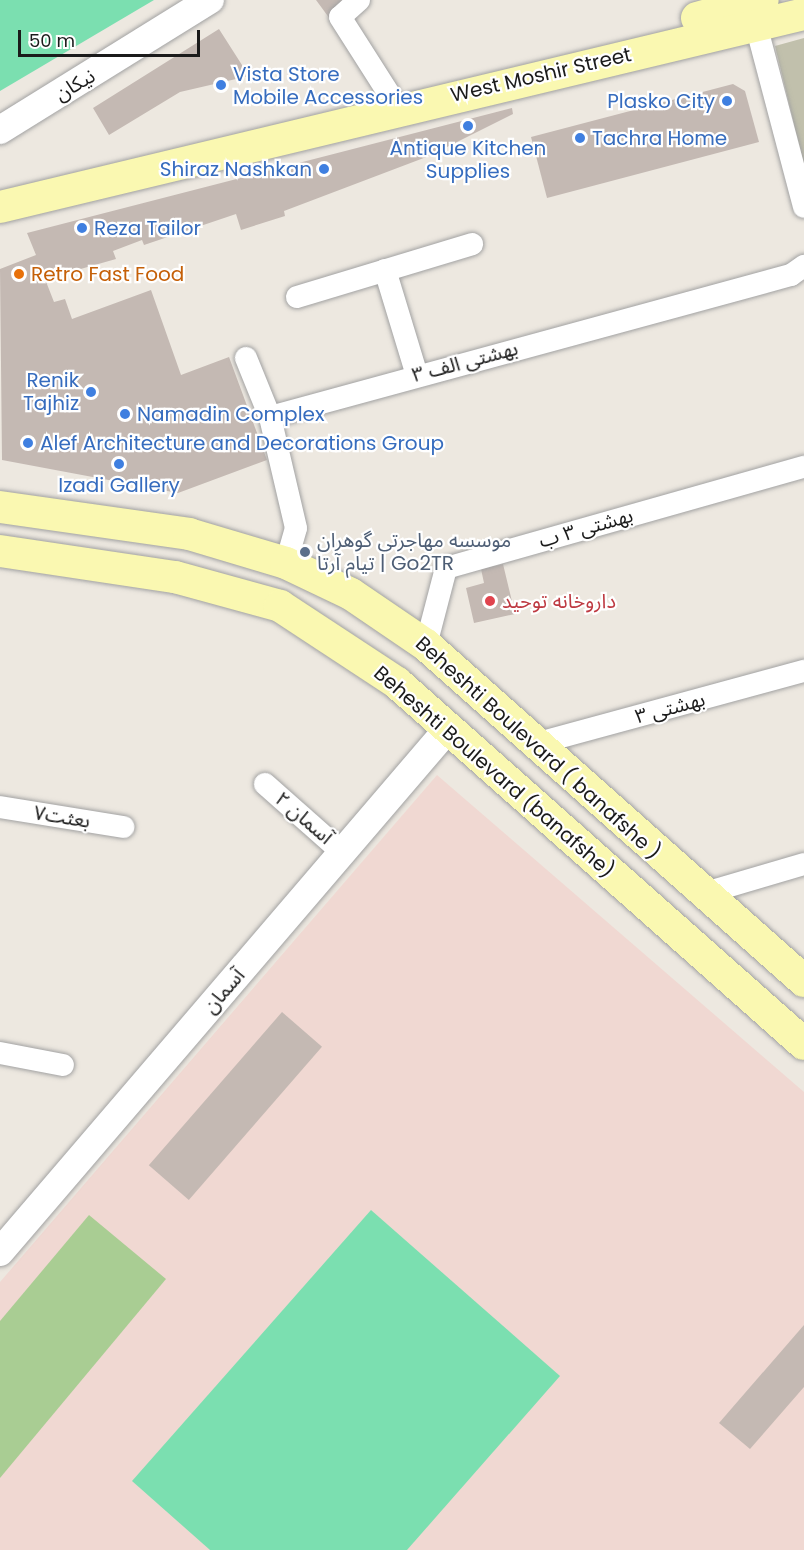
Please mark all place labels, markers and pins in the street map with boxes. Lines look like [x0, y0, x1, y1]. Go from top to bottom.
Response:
place label: Vista Store Mobile Accessories [233, 62, 423, 109]
marker: Vista Store Mobile Accessories [214, 78, 228, 92]
place label: Plasko City [607, 89, 715, 113]
marker: Plasko City [720, 94, 734, 108]
marker: Antique Kitchen Supplies [461, 119, 475, 133]
place label: Tachra Home [592, 126, 727, 150]
marker: Tachra Home [573, 131, 587, 145]
place label: Antique Kitchen Supplies [390, 136, 546, 183]
place label: Shiraz Nashkan [160, 157, 312, 181]
marker: Shiraz Nashkan [317, 162, 331, 176]
place label: Reza Tailor [94, 216, 201, 240]
marker: Reza Tailor [75, 221, 89, 235]
place label: Retro Fast Food [31, 262, 184, 286]
marker: Retro Fast Food [12, 267, 26, 281]
place label: Renik Tajhiz [23, 368, 79, 415]
marker: Renik Tajhiz [84, 385, 98, 399]
place label: Namadin Complex [137, 402, 325, 426]
marker: Namadin Complex [118, 407, 132, 421]
place label: Alef Architecture and Decorations Group [40, 431, 444, 455]
marker: Alef Architecture and Decorations Group [21, 436, 35, 450]
marker: Izadi Gallery [112, 457, 126, 471]
place label: Izadi Gallery [58, 473, 180, 497]
place label: موسسه مهاجرتی گوهران تیام آرتا | Go2TR [317, 528, 511, 575]
marker: موسسه مهاجرتی گوهران تیام آرتا | Go2TR [298, 545, 312, 559]
place label: داروخانه توحید [502, 589, 616, 613]
marker: داروخانه توحید [483, 594, 497, 608]

